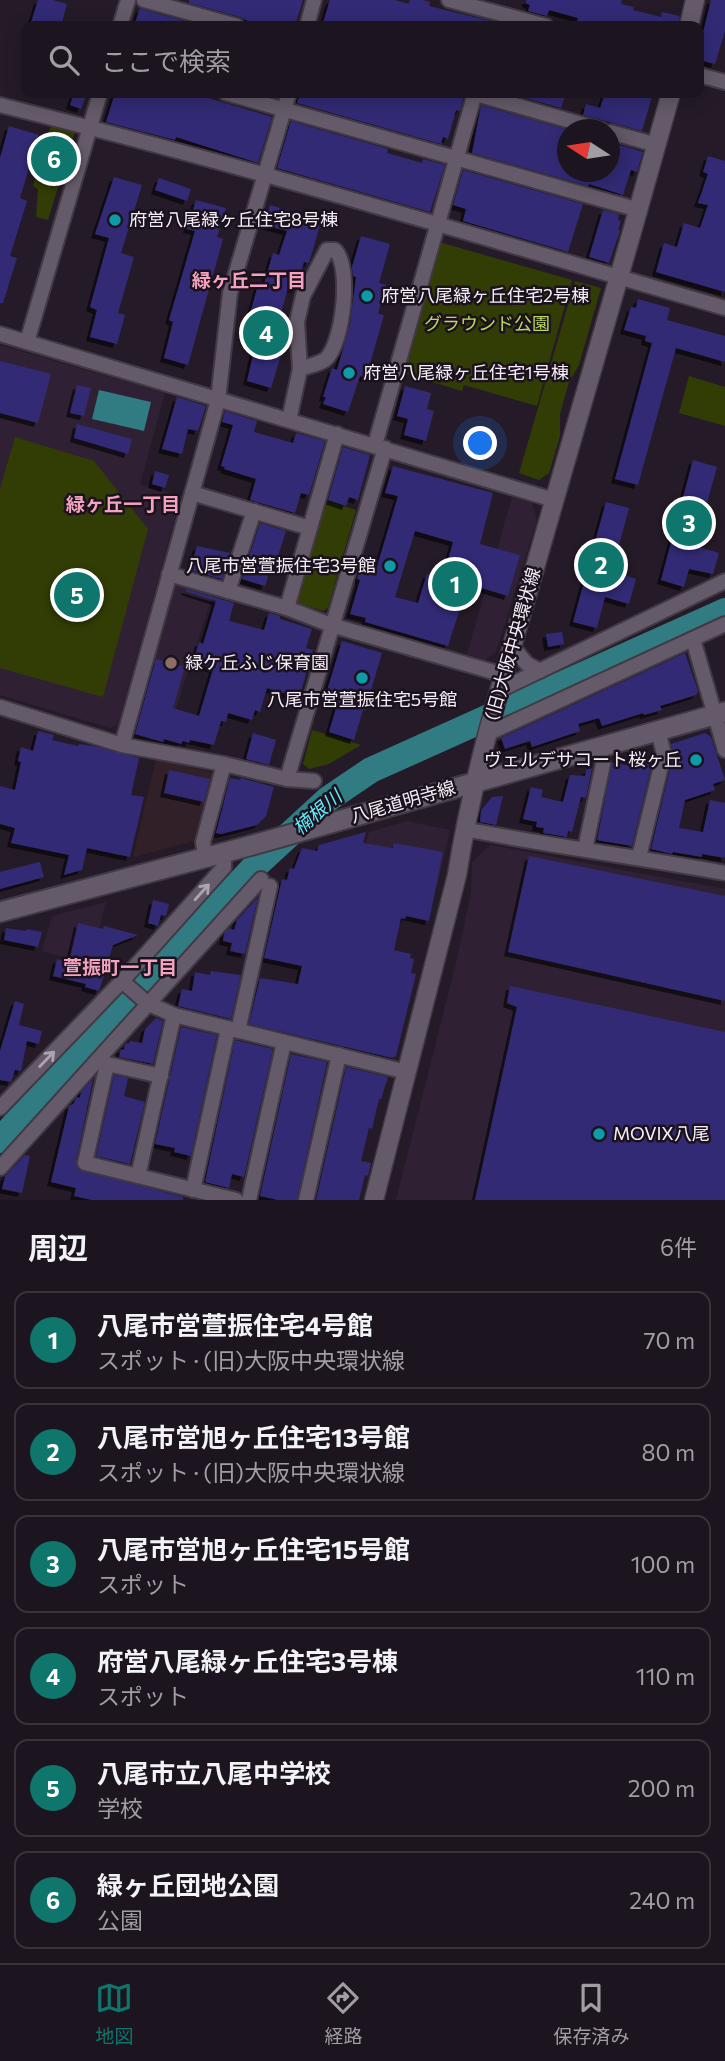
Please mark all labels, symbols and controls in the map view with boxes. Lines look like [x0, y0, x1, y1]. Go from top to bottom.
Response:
search box [21, 21, 704, 98]
icon: search [45, 41, 83, 79]
text: ここで検索 [101, 45, 231, 76]
north arrow [557, 119, 620, 182]
pin: 6 [31, 133, 77, 185]
place label: 府営八尾緑ヶ丘住宅8号棟 [129, 208, 338, 230]
marker: 府営八尾緑ヶ丘住宅8号棟 [107, 212, 123, 228]
district label: 緑ヶ丘二丁目 [192, 268, 306, 291]
place label: 府営八尾緑ヶ丘住宅2号棟 [381, 284, 589, 306]
marker: 府営八尾緑ヶ丘住宅2号棟 [359, 288, 375, 304]
pin: 4 [243, 307, 289, 359]
park label: グラウンド公園 [424, 312, 550, 334]
place label: 府営八尾緑ヶ丘住宅1号棟 [363, 361, 569, 383]
marker: 府営八尾緑ヶ丘住宅1号棟 [341, 365, 357, 381]
your location [463, 426, 497, 460]
district label: 緑ヶ丘一丁目 [66, 492, 180, 515]
pin: 3 [666, 497, 712, 549]
pin: 2 [578, 539, 624, 591]
place label: 八尾市営萱振住宅3号館 [186, 554, 376, 576]
marker: 八尾市営萱振住宅3号館 [382, 558, 398, 574]
pin: 1 [432, 558, 478, 610]
street label: (旧)大阪中央環状線 [480, 565, 544, 723]
pin: 5 [54, 569, 100, 621]
place label: 緑ケ丘ふじ保育園 [185, 651, 329, 673]
marker: 緑ケ丘ふじ保育園 [163, 655, 179, 671]
marker: 八尾市営萱振住宅5号館 [354, 670, 370, 686]
place label: 八尾市営萱振住宅5号館 [267, 688, 457, 710]
place label: ヴェルデサコート桜ヶ丘 [484, 748, 682, 770]
marker: ヴェルデサコート桜ヶ丘 [688, 752, 704, 768]
street label: 八尾道明寺線 [348, 776, 458, 826]
water label: 楠根川 [287, 783, 347, 839]
one-way arrow [193, 883, 209, 901]
district label: 萱振町一丁目 [63, 955, 177, 978]
one-way arrow [39, 1051, 56, 1068]
place label: MOVIX八尾 [613, 1122, 710, 1144]
marker: MOVIX八尾 [591, 1126, 607, 1142]
text: 周辺 [28, 1228, 88, 1265]
text: 6件 [660, 1233, 697, 1261]
text: 八尾市営萱振住宅4号館 [97, 1309, 373, 1340]
text: 1 [48, 1326, 58, 1354]
text: 70 m [643, 1326, 695, 1354]
text: スポット · (旧)大阪中央環状線 [97, 1346, 405, 1374]
text: 八尾市営旭ヶ丘住宅13号館 [97, 1421, 410, 1452]
text: 2 [46, 1438, 60, 1466]
text: 80 m [642, 1438, 695, 1466]
text: スポット · (旧)大阪中央環状線 [97, 1458, 405, 1486]
text: 八尾市営旭ヶ丘住宅15号館 [97, 1533, 410, 1564]
text: 3 [46, 1550, 60, 1578]
text: 100 m [631, 1550, 695, 1578]
text: スポット [97, 1570, 189, 1598]
text: 府営八尾緑ヶ丘住宅3号棟 [97, 1645, 398, 1676]
text: 4 [46, 1662, 60, 1690]
text: 110 m [636, 1662, 695, 1690]
text: スポット [97, 1682, 189, 1710]
text: 八尾市立八尾中学校 [97, 1757, 331, 1788]
text: 5 [46, 1774, 60, 1802]
text: 200 m [628, 1774, 695, 1802]
text: 学校 [97, 1794, 143, 1822]
text: 緑ヶ丘団地公園 [97, 1869, 279, 1900]
text: 6 [46, 1886, 60, 1914]
text: 240 m [629, 1886, 695, 1914]
text: 公園 [97, 1906, 143, 1934]
tab: 地図 [95, 1979, 134, 2048]
tab: 経路 [324, 1979, 363, 2048]
tab: 保存済み [553, 1979, 630, 2048]

